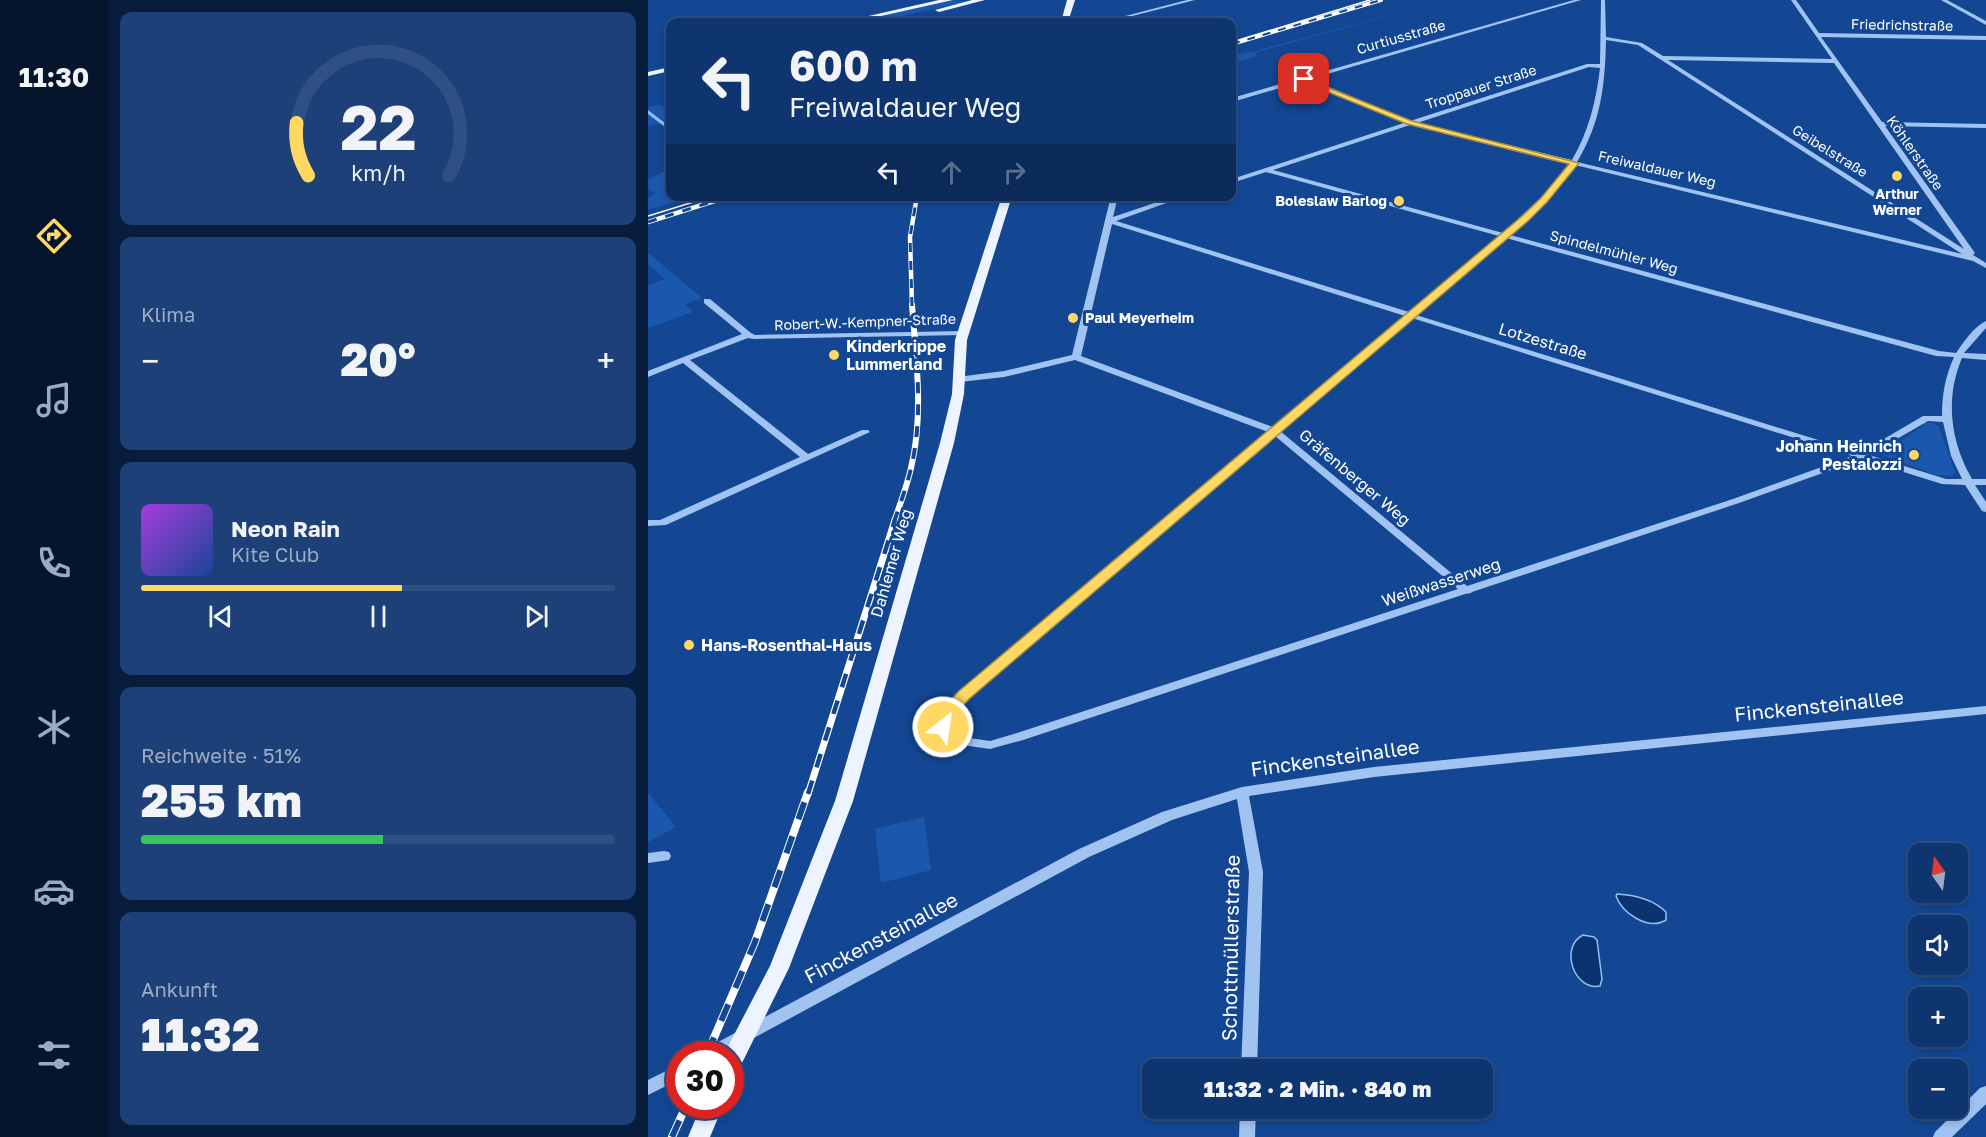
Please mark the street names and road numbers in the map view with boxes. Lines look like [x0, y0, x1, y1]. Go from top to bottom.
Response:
street label: Friedrichstraße [1851, 15, 1953, 34]
street label: Curtiusstraße [1355, 16, 1447, 57]
street label: Troppauer Straße [1423, 61, 1538, 112]
street label: Köhlerstraße [1884, 112, 1947, 193]
street label: Geibelstraße [1790, 121, 1871, 180]
street label: Freiwaldauer Weg [1596, 147, 1718, 190]
street label: Spindelmühler Weg [1548, 226, 1680, 277]
street label: Robert-W.-Kempner-Straße [774, 310, 956, 333]
street label: Lotzestraße [1496, 318, 1590, 364]
street label: Gräfenberger Weg [1295, 424, 1415, 530]
street label: Dahlemer Weg [866, 506, 916, 620]
street label: Weißwasserweg [1379, 553, 1503, 611]
street label: Finckensteinallee [1733, 684, 1905, 726]
street label: Finckensteinallee [1249, 733, 1421, 781]
street label: Schottmüllerstraße [1216, 855, 1244, 1041]
street label: Finckensteinallee [800, 887, 961, 988]

